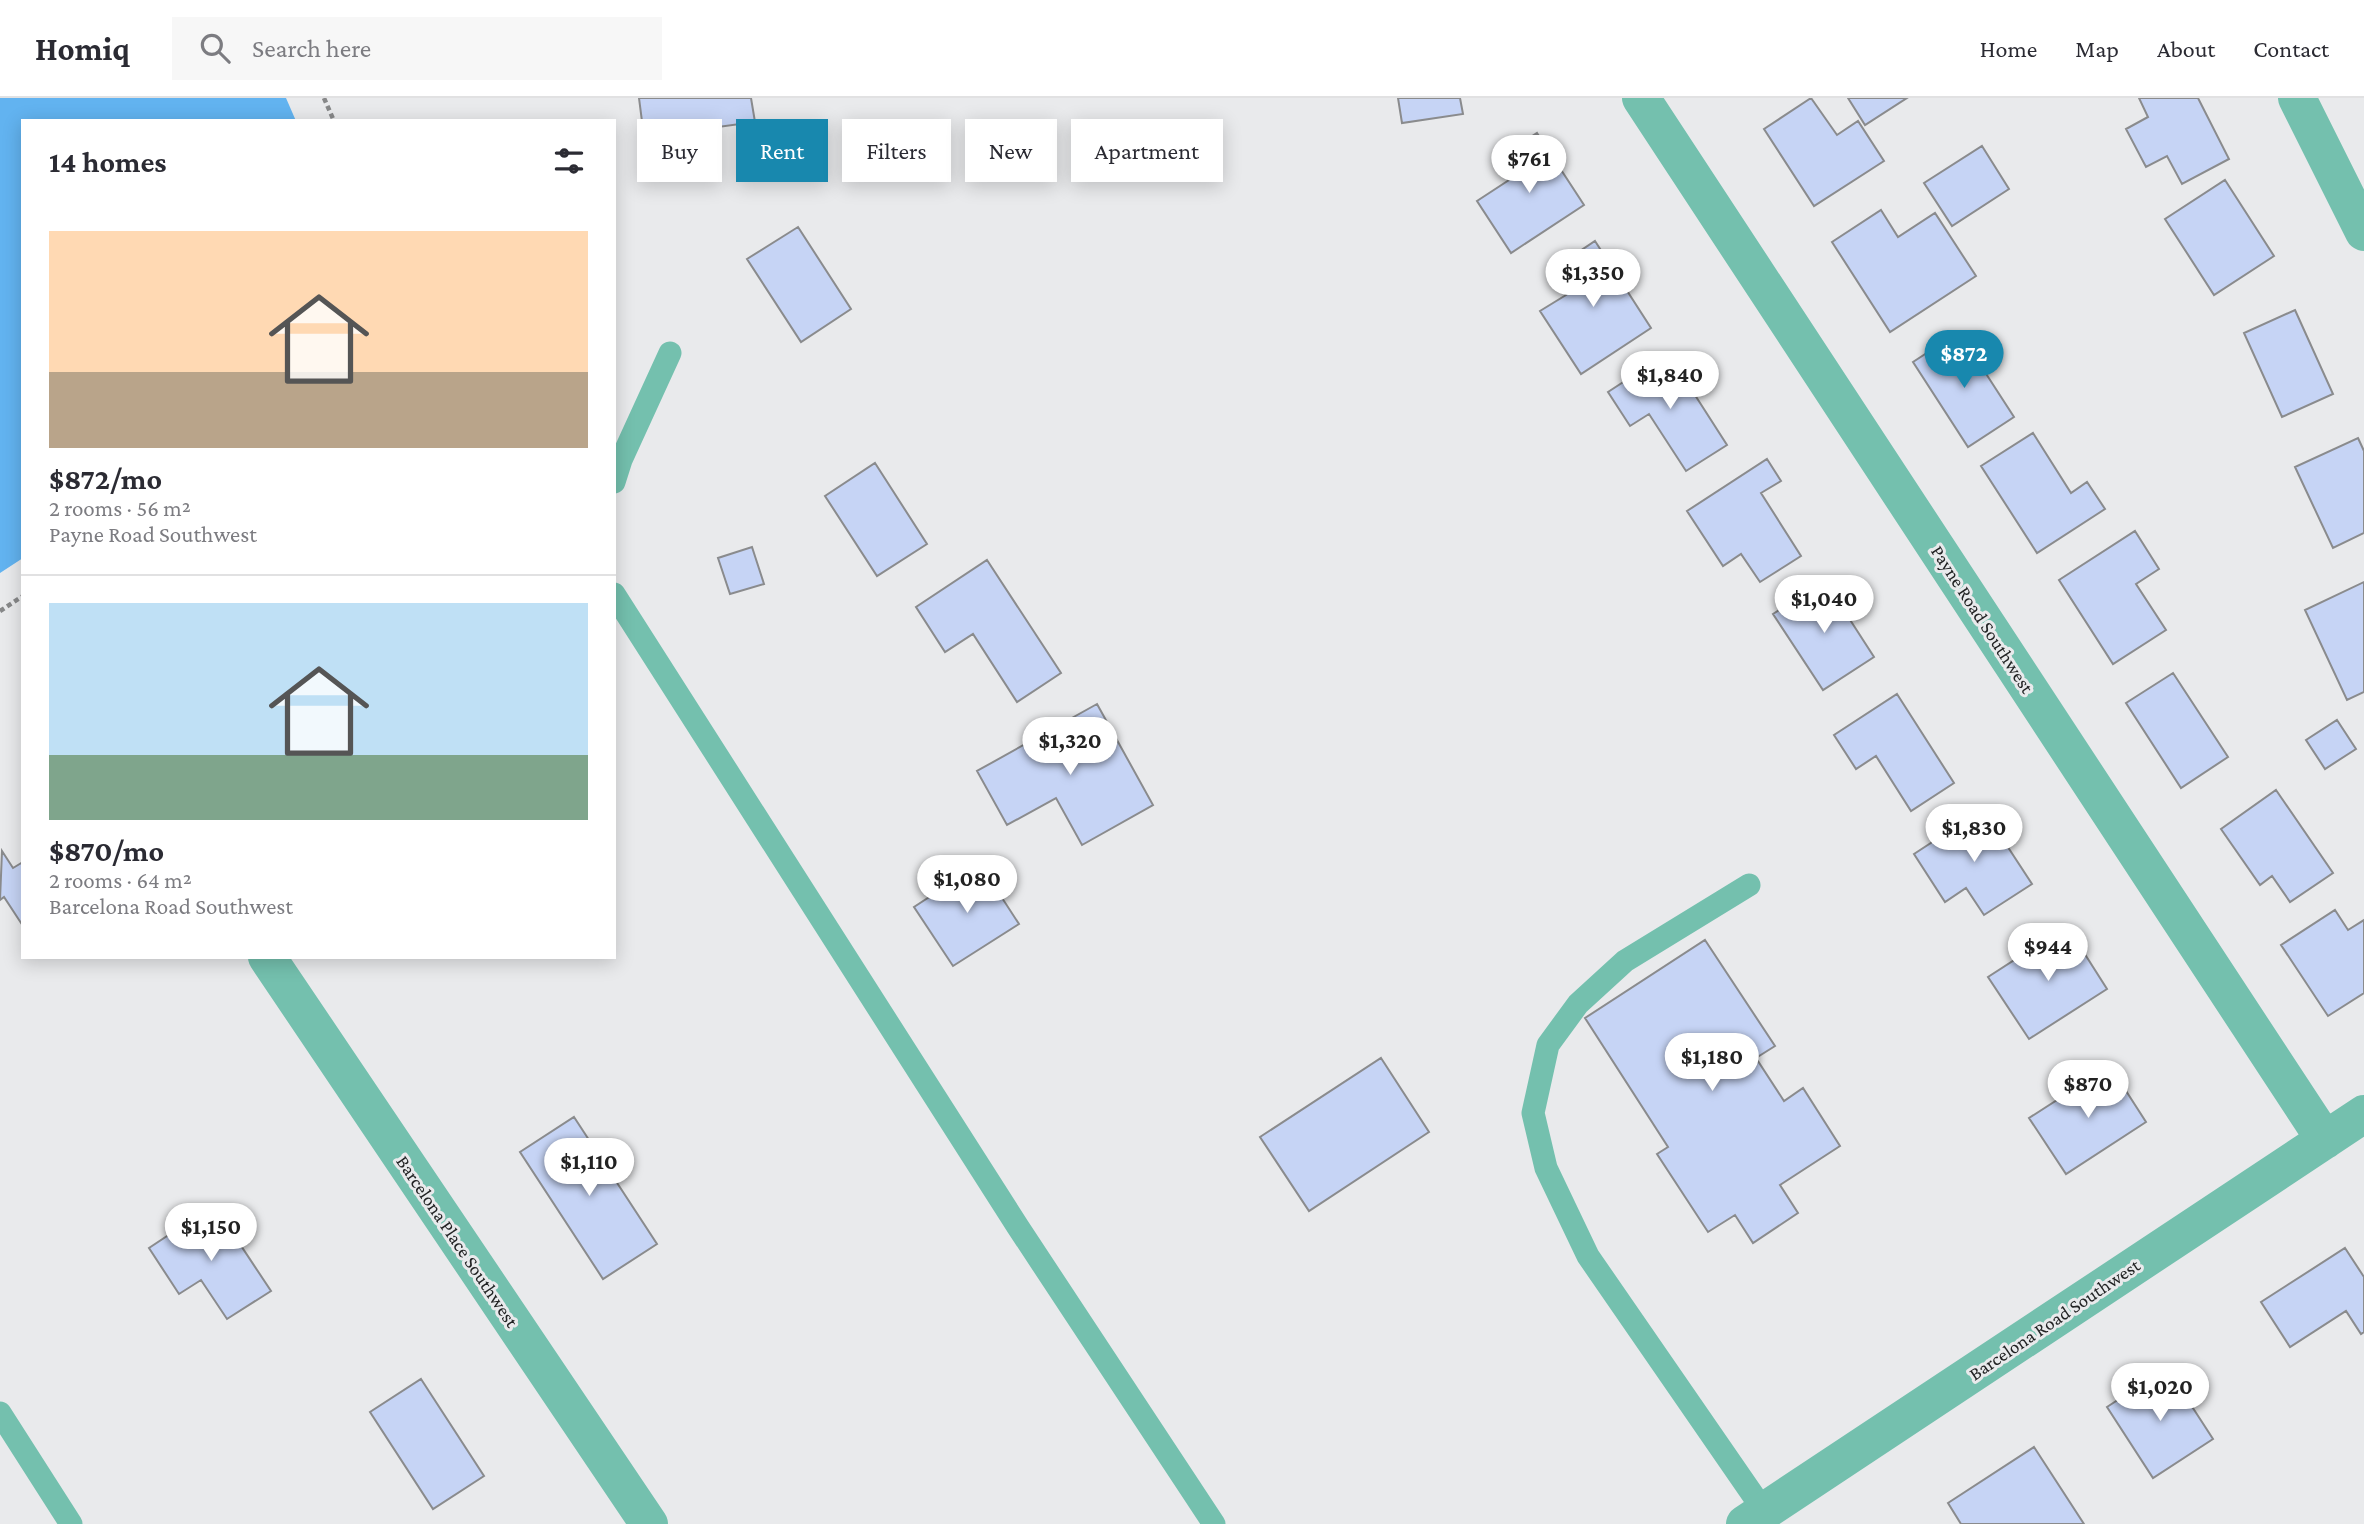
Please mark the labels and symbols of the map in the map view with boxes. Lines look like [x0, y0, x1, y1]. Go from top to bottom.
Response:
pin: $761 [1488, 136, 1570, 195]
pin: $1,350 [1536, 250, 1650, 309]
pin: $872 [1923, 330, 2005, 390]
pin: $1,840 [1613, 352, 1727, 411]
street label: Payne Road Southwest [1927, 542, 2039, 698]
pin: $1,040 [1767, 575, 1881, 635]
pin: $1,320 [1013, 718, 1127, 777]
pin: $1,830 [1917, 804, 2031, 864]
pin: $1,080 [910, 856, 1024, 915]
pin: $944 [2007, 924, 2089, 983]
pin: $1,180 [1655, 1034, 1769, 1093]
pin: $870 [2047, 1060, 2129, 1120]
pin: $1,110 [532, 1138, 646, 1198]
street label: Barcelona Place Southwest [392, 1151, 523, 1332]
pin: $1,150 [154, 1204, 268, 1263]
street label: Barcelona Road Southwest [1965, 1254, 2144, 1384]
pin: $1,020 [2103, 1364, 2217, 1423]

